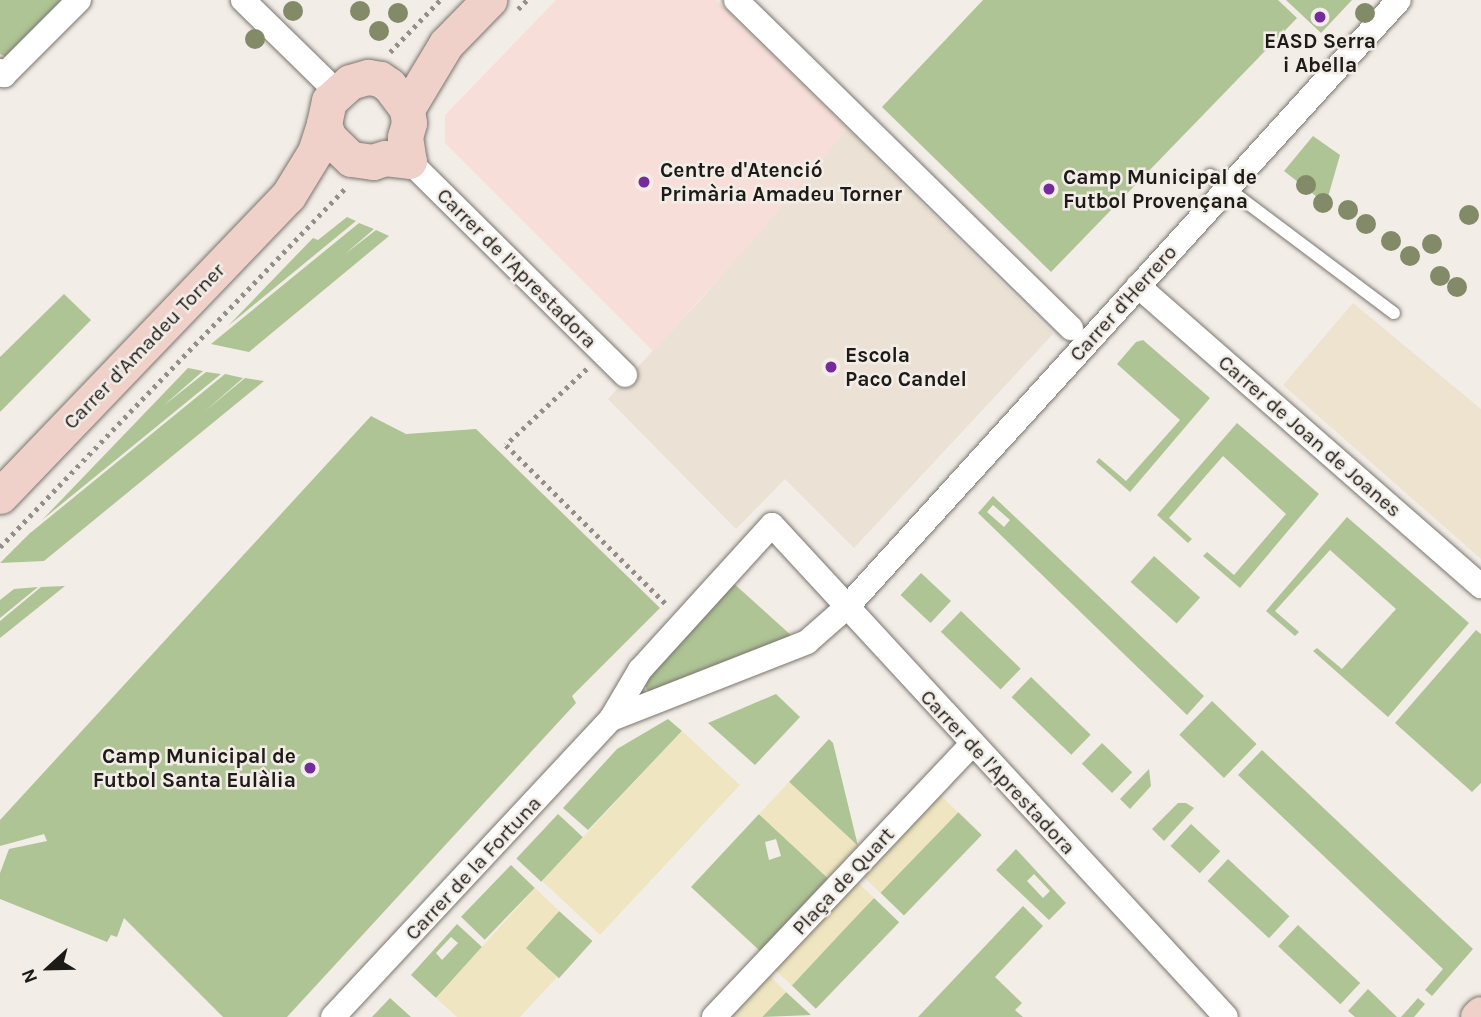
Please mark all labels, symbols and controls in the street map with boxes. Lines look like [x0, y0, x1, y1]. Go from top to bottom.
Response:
marker: EASD Serra i Abella [1312, 9, 1328, 25]
place label: EASD Serra i Abella [1264, 28, 1376, 78]
place label: Centre d'Atenció Primària Amadeu Torner [660, 157, 902, 207]
place label: Camp Municipal de Futbol Provençana [1063, 164, 1257, 214]
marker: Centre d'Atenció Primària Amadeu Torner [634, 172, 654, 192]
marker: Camp Municipal de Futbol Provençana [1041, 181, 1057, 197]
street label: Carrer de l'Aprestadora [432, 183, 602, 353]
street label: Carrer d'Herrero [1064, 240, 1182, 366]
street label: Carrer d'Amadeu Torner [58, 258, 230, 434]
place label: Escola Paco Candel [845, 342, 967, 392]
street label: Carrer de Joan de Joanes [1213, 350, 1407, 522]
marker: Escola Paco Candel [823, 359, 839, 375]
street label: Carrer de l'Aprestadora [915, 684, 1081, 860]
place label: Camp Municipal de Futbol Santa Eulàlia [93, 743, 296, 793]
marker: Camp Municipal de Futbol Santa Eulàlia [302, 760, 318, 776]
street label: Carrer de la Fortuna [400, 791, 546, 945]
street label: Plaça de Quart [787, 822, 899, 940]
north arrow [14, 933, 84, 1003]
text: N [17, 965, 42, 986]

